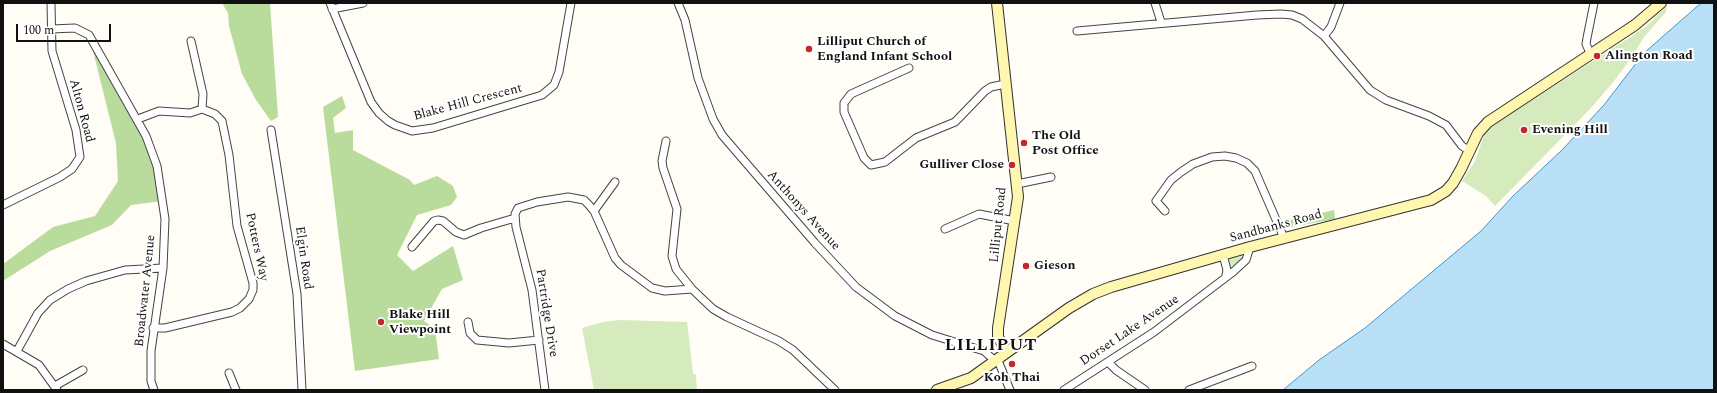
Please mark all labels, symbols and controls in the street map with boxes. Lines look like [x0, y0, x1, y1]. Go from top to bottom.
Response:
scale bar [18, 16, 113, 42]
text: 100 m [23, 21, 54, 40]
place label: Lilliput Church of England Infant School [817, 34, 952, 65]
marker: Lilliput Church of England Infant School [804, 44, 814, 54]
place label: Alington Road [1605, 48, 1693, 64]
marker: Alington Road [1592, 51, 1602, 61]
street label: Alton Road [65, 78, 97, 144]
street label: Blake Hill Crescent [412, 81, 524, 125]
place label: Evening Hill [1532, 122, 1608, 138]
marker: Evening Hill [1519, 125, 1529, 135]
place label: The Old Post Office [1032, 128, 1099, 159]
marker: The Old Post Office [1019, 138, 1029, 148]
place label: Gulliver Close [919, 157, 1004, 173]
marker: Gulliver Close [1007, 160, 1017, 170]
street label: Anthonys Avenue [763, 168, 843, 254]
street label: Lilliput Road [987, 186, 1011, 264]
street label: Sandbanks Road [1228, 207, 1324, 247]
street label: Potters Way [241, 211, 271, 283]
street label: Elgin Road [291, 225, 315, 291]
street label: Broadwater Avenue [132, 234, 160, 348]
place label: Gieson [1034, 258, 1075, 274]
marker: Gieson [1021, 261, 1031, 271]
street label: Partridge Drive [531, 268, 561, 358]
street label: Dorset Lake Avenue [1078, 292, 1182, 370]
place label: Blake Hill Viewpoint [389, 307, 451, 338]
marker: Blake Hill Viewpoint [376, 317, 386, 327]
district label: LILLIPUT [945, 337, 1037, 357]
marker: Koh Thai [1007, 359, 1017, 369]
place label: Koh Thai [984, 370, 1040, 386]

